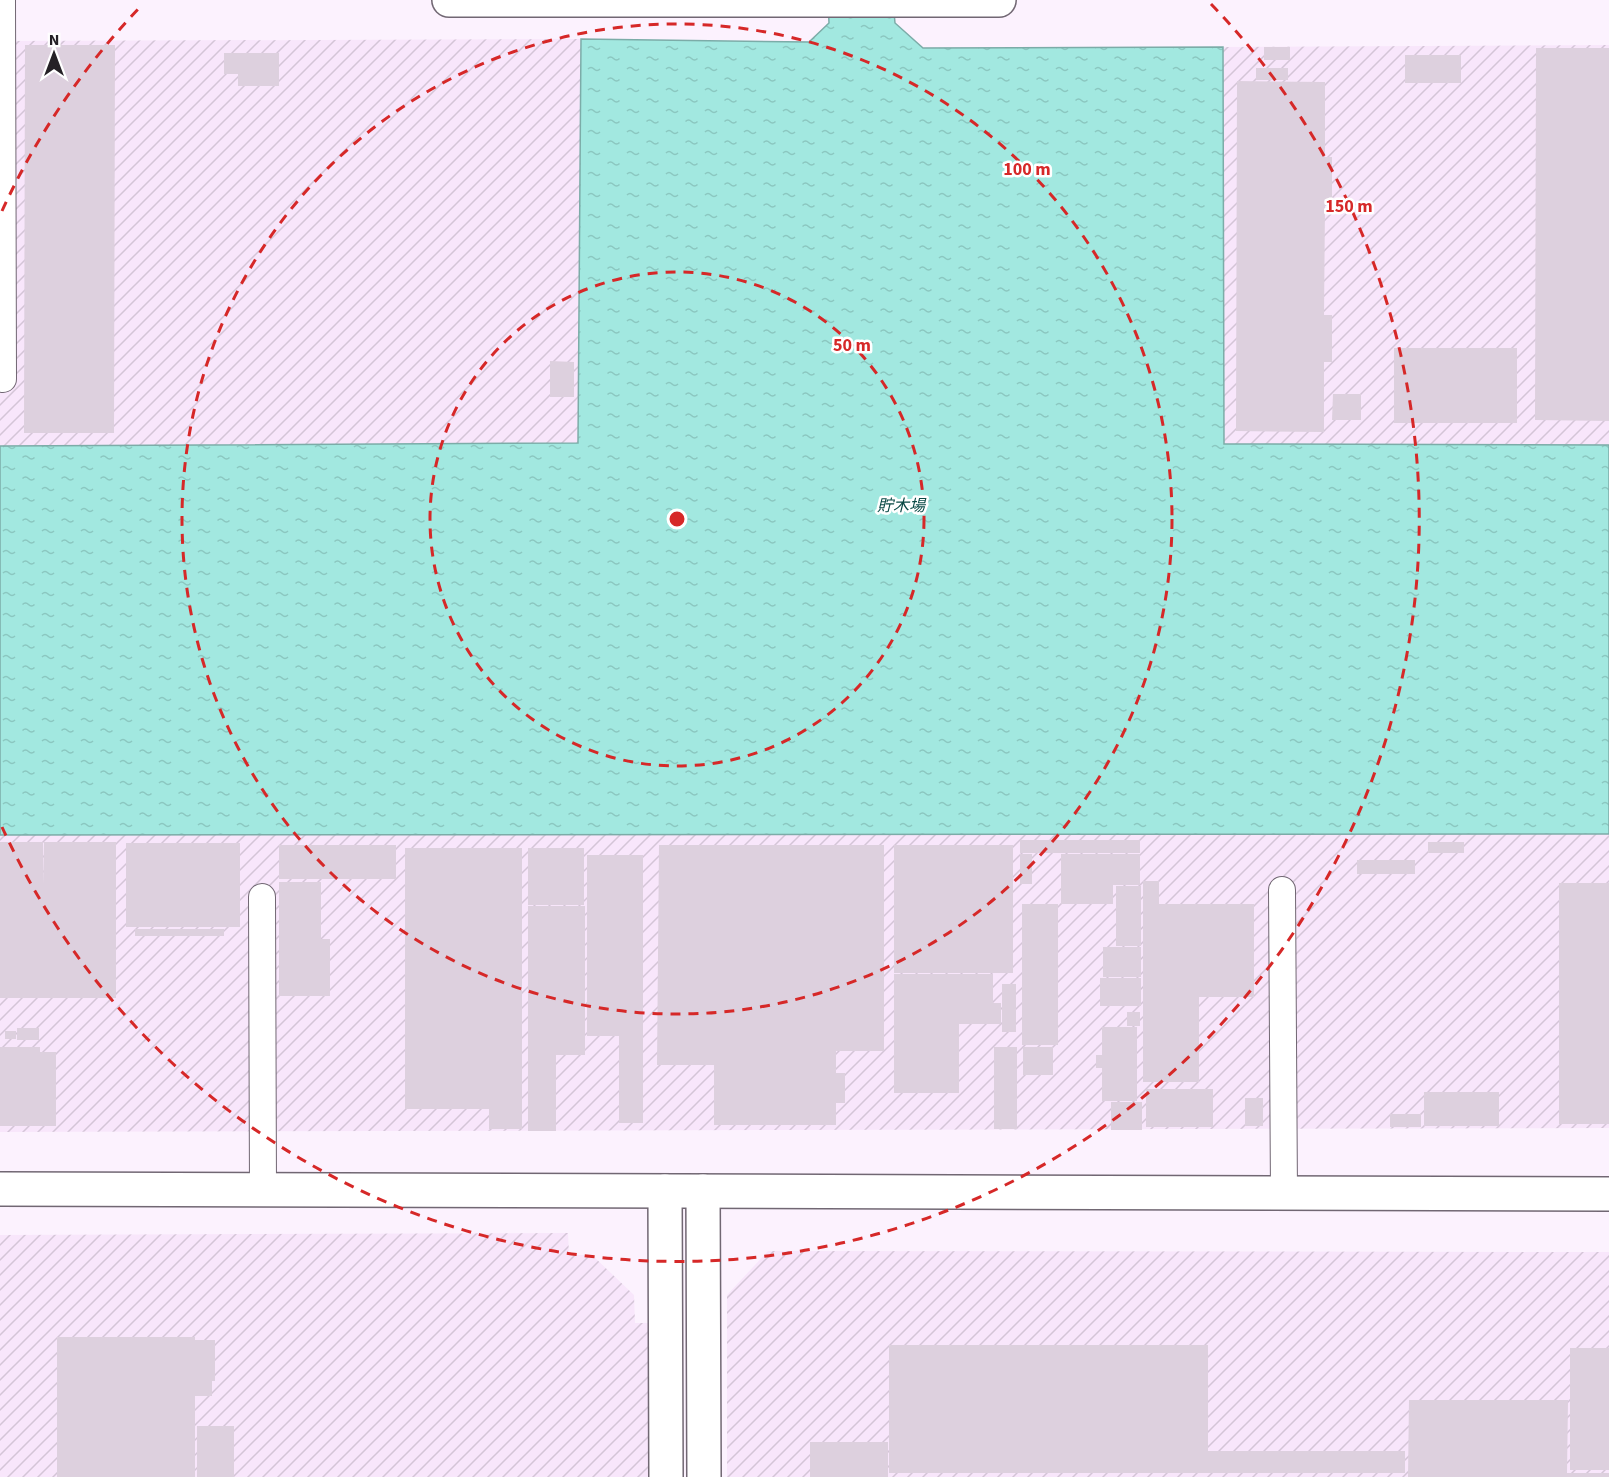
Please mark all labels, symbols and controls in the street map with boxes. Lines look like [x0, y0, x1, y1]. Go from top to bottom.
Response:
north arrow [24, 24, 84, 84]
text: N [49, 29, 59, 51]
text: 100 m [1003, 157, 1051, 182]
text: 150 m [1325, 194, 1373, 219]
text: 50 m [833, 333, 871, 358]
water label: 貯木場 [877, 495, 927, 517]
centre of rings [667, 509, 687, 529]

